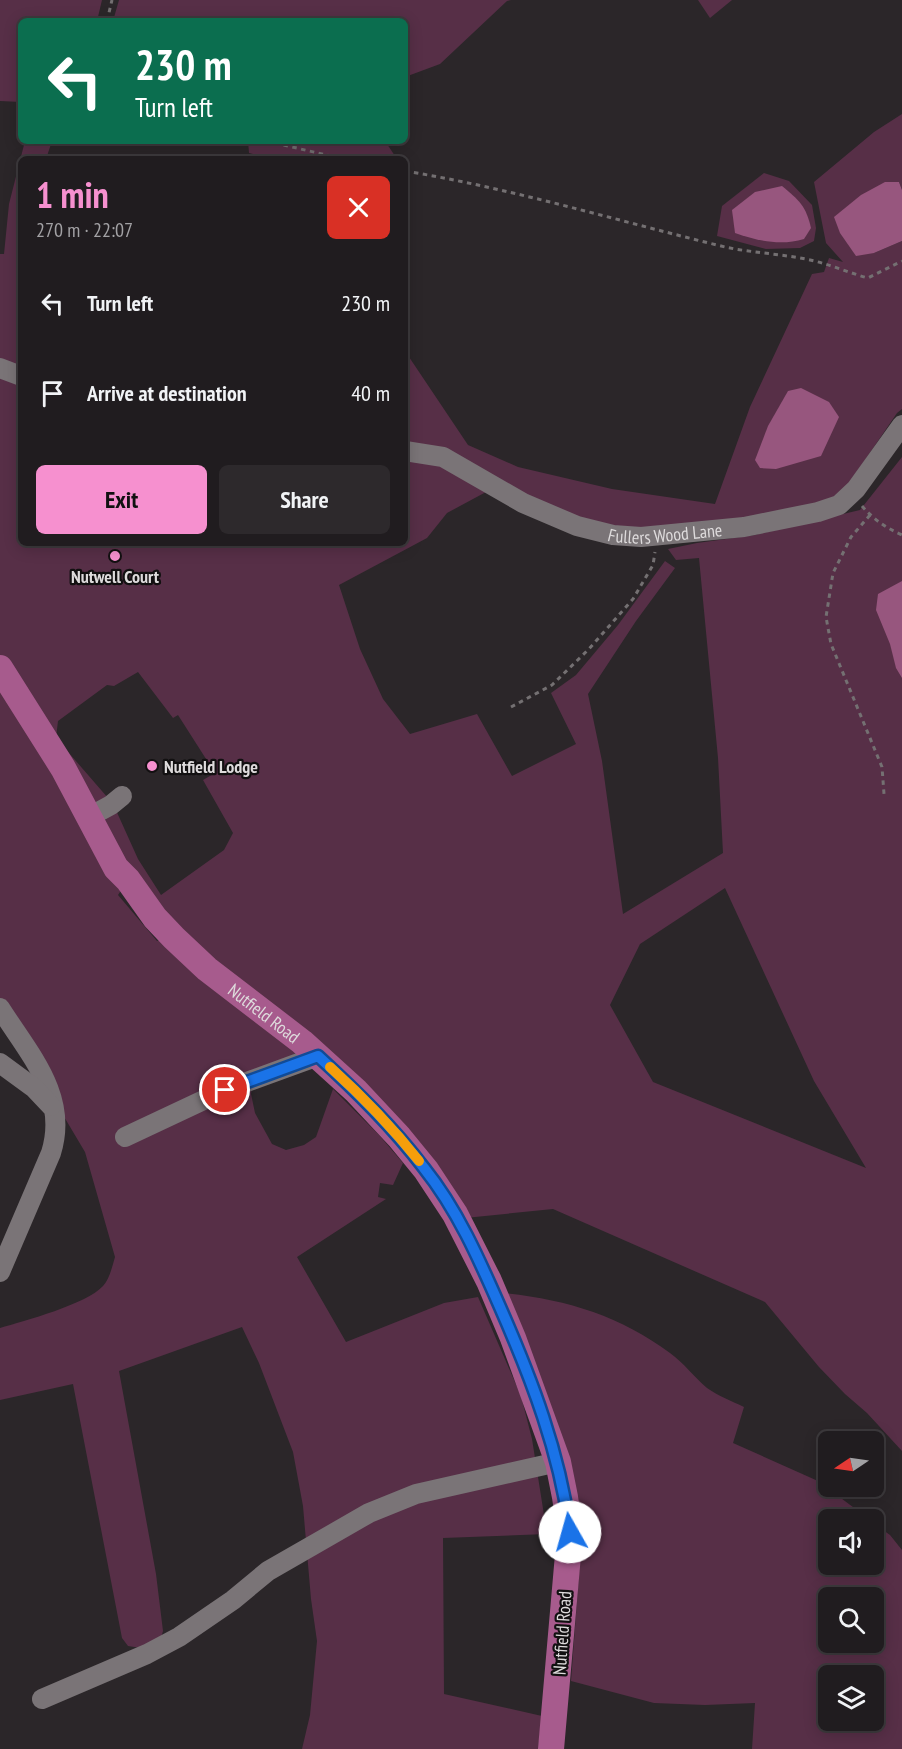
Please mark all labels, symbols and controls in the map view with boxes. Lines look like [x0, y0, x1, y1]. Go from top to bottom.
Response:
text: 230 m [135, 37, 232, 92]
icon: left [36, 42, 114, 120]
text: Turn left [135, 90, 213, 124]
text: 1 min [36, 171, 109, 218]
button: close [327, 176, 390, 239]
text: 270 m · 22:07 [36, 217, 133, 243]
icon: left [36, 287, 69, 320]
text: Turn left [87, 289, 153, 317]
text: 230 m [341, 289, 390, 317]
icon: arrive [36, 377, 69, 410]
text: Arrive at destination [87, 379, 247, 407]
text: 40 m [351, 379, 390, 407]
button: Exit [36, 465, 207, 534]
button: Share [219, 465, 390, 534]
street label: Fullers Wood Lane [606, 518, 723, 549]
marker: Nutwell Court [108, 549, 122, 563]
place label: Nutwell Court [71, 565, 160, 588]
place label: Nutfield Lodge [164, 755, 258, 778]
marker: Nutfield Lodge [145, 759, 159, 773]
street label: Nutfield Road [224, 978, 305, 1048]
pin [199, 1064, 250, 1115]
icon: arrive [208, 1073, 241, 1106]
north arrow [818, 1431, 884, 1497]
map controls [818, 1431, 884, 1731]
position arrow [538, 1500, 602, 1564]
button: sound [818, 1509, 884, 1575]
button: search [818, 1587, 884, 1653]
street label: Nutfield Road [548, 1590, 576, 1676]
button: layers [818, 1665, 884, 1731]

